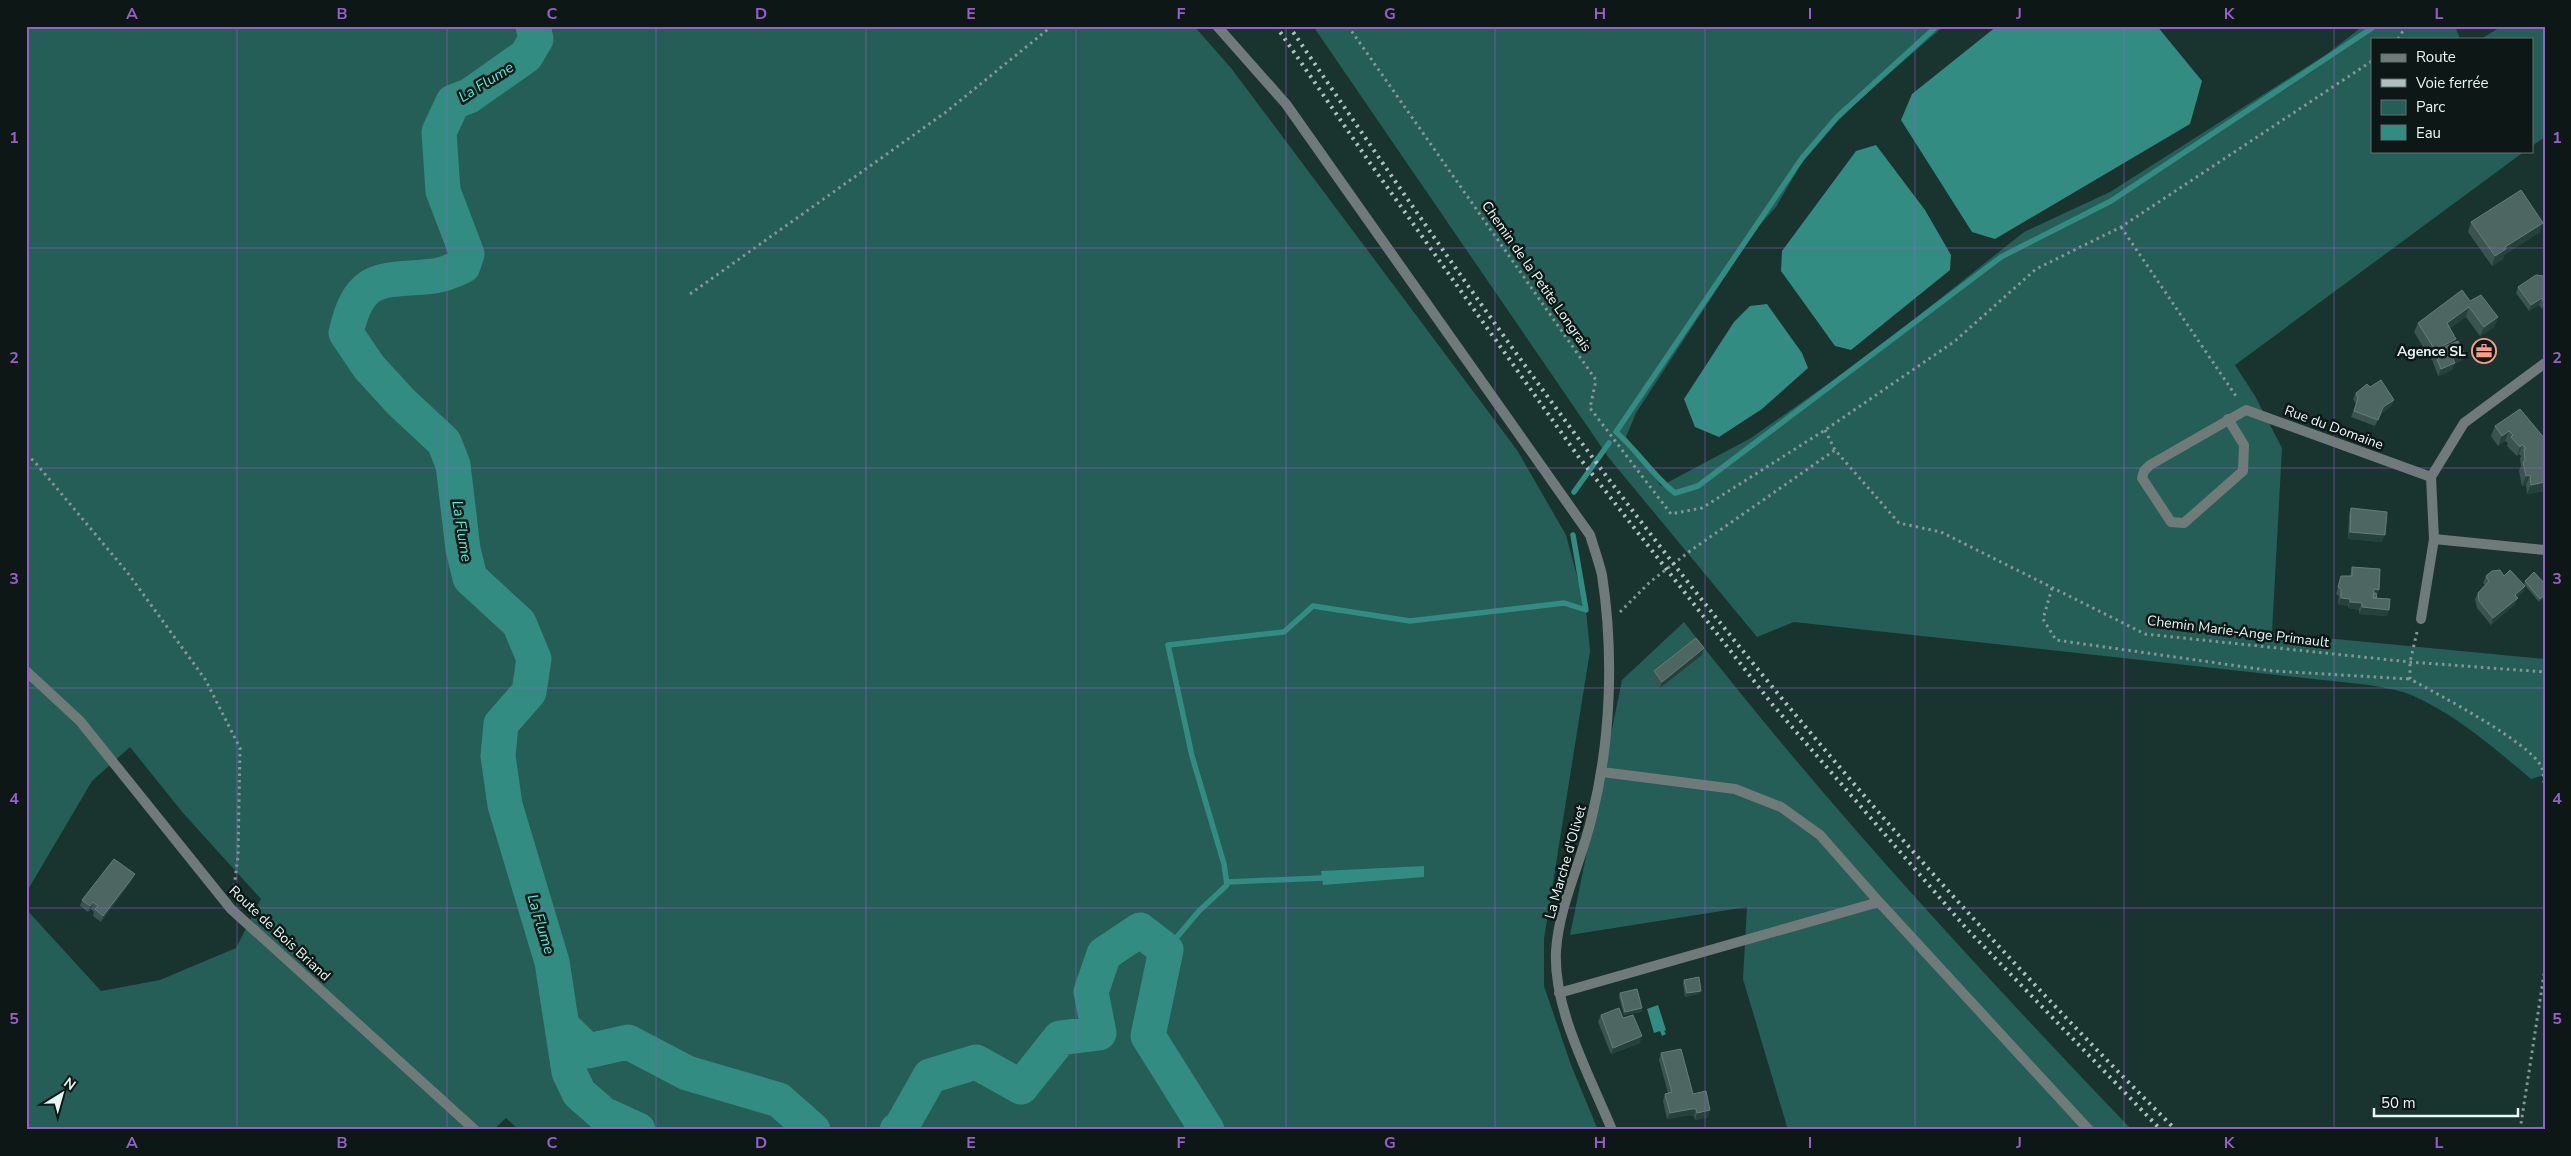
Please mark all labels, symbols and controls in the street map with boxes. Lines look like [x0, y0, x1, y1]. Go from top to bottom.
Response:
text: A [126, 3, 138, 25]
text: B [336, 3, 348, 25]
text: C [547, 3, 558, 25]
text: D [755, 3, 767, 25]
text: E [966, 3, 976, 25]
text: F [1177, 3, 1186, 25]
text: G [1384, 3, 1396, 25]
text: H [1594, 3, 1606, 25]
text: I [1808, 3, 1812, 25]
text: J [2015, 3, 2022, 25]
text: K [2224, 3, 2236, 25]
text: L [2435, 3, 2444, 25]
legend [2371, 38, 2534, 152]
text: Route [2416, 47, 2456, 67]
water label: La Flume [454, 57, 518, 107]
text: Voie ferrée [2415, 73, 2488, 93]
text: Parc [2416, 97, 2445, 117]
text: Eau [2416, 123, 2441, 143]
text: 1 [9, 127, 19, 149]
text: 1 [2552, 127, 2562, 149]
street label: Chemin de la Petite Longrais [1477, 197, 1596, 356]
office icon: Agence SL [2471, 338, 2497, 364]
place label: Agence SL [2397, 342, 2466, 361]
text: 2 [9, 347, 19, 369]
text: 2 [2552, 347, 2562, 369]
street label: Rue du Domaine [2282, 401, 2386, 454]
water label: La Flume [447, 499, 477, 563]
text: 3 [9, 568, 19, 590]
text: 3 [2552, 568, 2562, 590]
street label: Chemin Marie-Ange Primault [2146, 611, 2330, 652]
text: 4 [9, 788, 19, 810]
text: 4 [2552, 788, 2562, 810]
street label: La Marche d'Olivet [1540, 803, 1591, 921]
street label: Route de Bois Briand [225, 881, 334, 985]
water label: La Flume [522, 891, 560, 957]
text: 5 [9, 1008, 19, 1030]
text: 5 [2552, 1008, 2562, 1030]
north arrow [38, 1068, 88, 1118]
text: N [60, 1073, 79, 1095]
scale bar [2374, 1086, 2517, 1118]
text: 50 m [2381, 1093, 2416, 1113]
text: A [126, 1132, 138, 1154]
text: B [336, 1132, 348, 1154]
text: C [547, 1132, 558, 1154]
text: D [755, 1132, 767, 1154]
text: E [966, 1132, 976, 1154]
text: F [1177, 1132, 1186, 1154]
text: G [1384, 1132, 1396, 1154]
text: H [1594, 1132, 1606, 1154]
text: I [1808, 1132, 1812, 1154]
text: J [2015, 1132, 2022, 1154]
text: K [2224, 1132, 2236, 1154]
text: L [2435, 1132, 2444, 1154]

